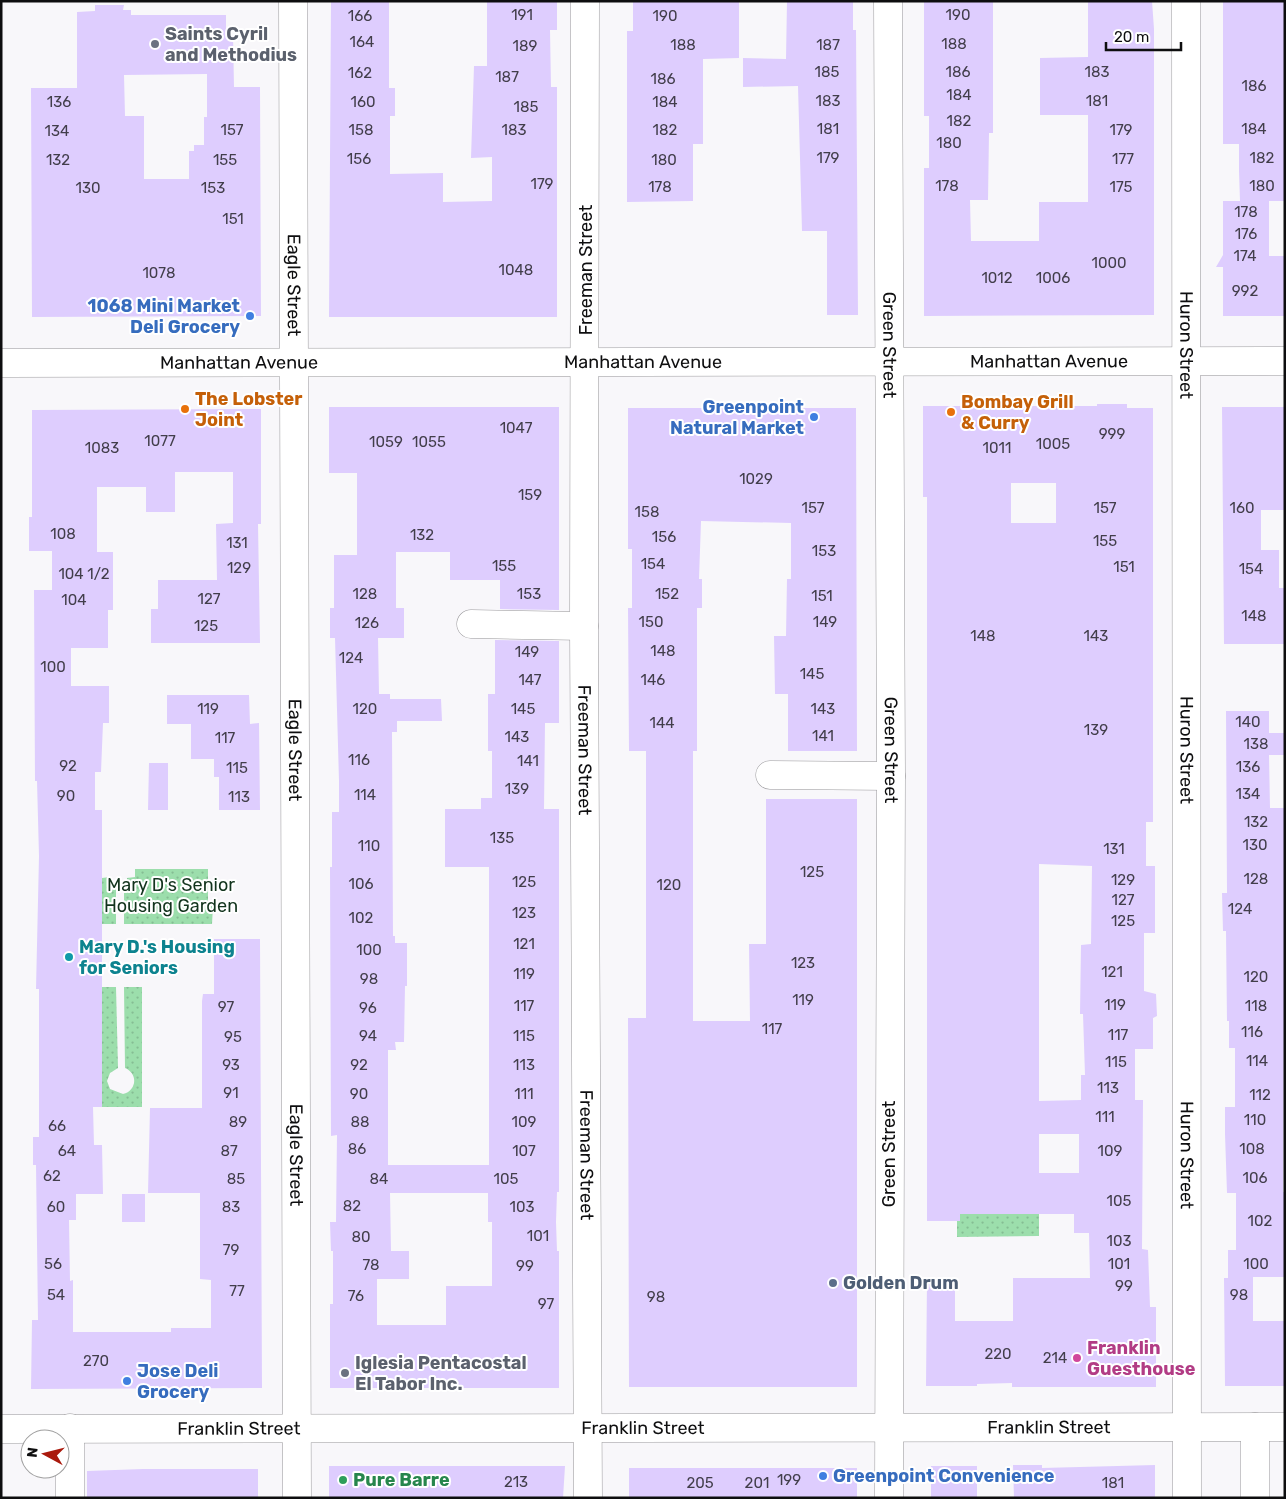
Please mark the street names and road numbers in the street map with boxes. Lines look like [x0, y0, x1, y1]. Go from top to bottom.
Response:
street label: Freeman Street [575, 205, 597, 335]
street label: Eagle Street [283, 234, 305, 336]
street label: Huron Street [1175, 291, 1197, 399]
street label: Green Street [878, 292, 901, 398]
street label: Manhattan Avenue [970, 350, 1128, 372]
street label: Manhattan Avenue [564, 351, 722, 373]
street label: Manhattan Avenue [160, 352, 318, 374]
street label: Freeman Street [573, 685, 596, 815]
street label: Huron Street [1175, 696, 1198, 804]
street label: Green Street [880, 697, 902, 803]
street label: Eagle Street [284, 699, 306, 801]
street label: Freeman Street [575, 1090, 598, 1220]
street label: Green Street [878, 1101, 900, 1207]
street label: Huron Street [1176, 1101, 1198, 1209]
street label: Eagle Street [285, 1104, 307, 1206]
street label: Franklin Street [987, 1416, 1111, 1438]
street label: Franklin Street [581, 1417, 705, 1439]
street label: Franklin Street [177, 1418, 301, 1440]

